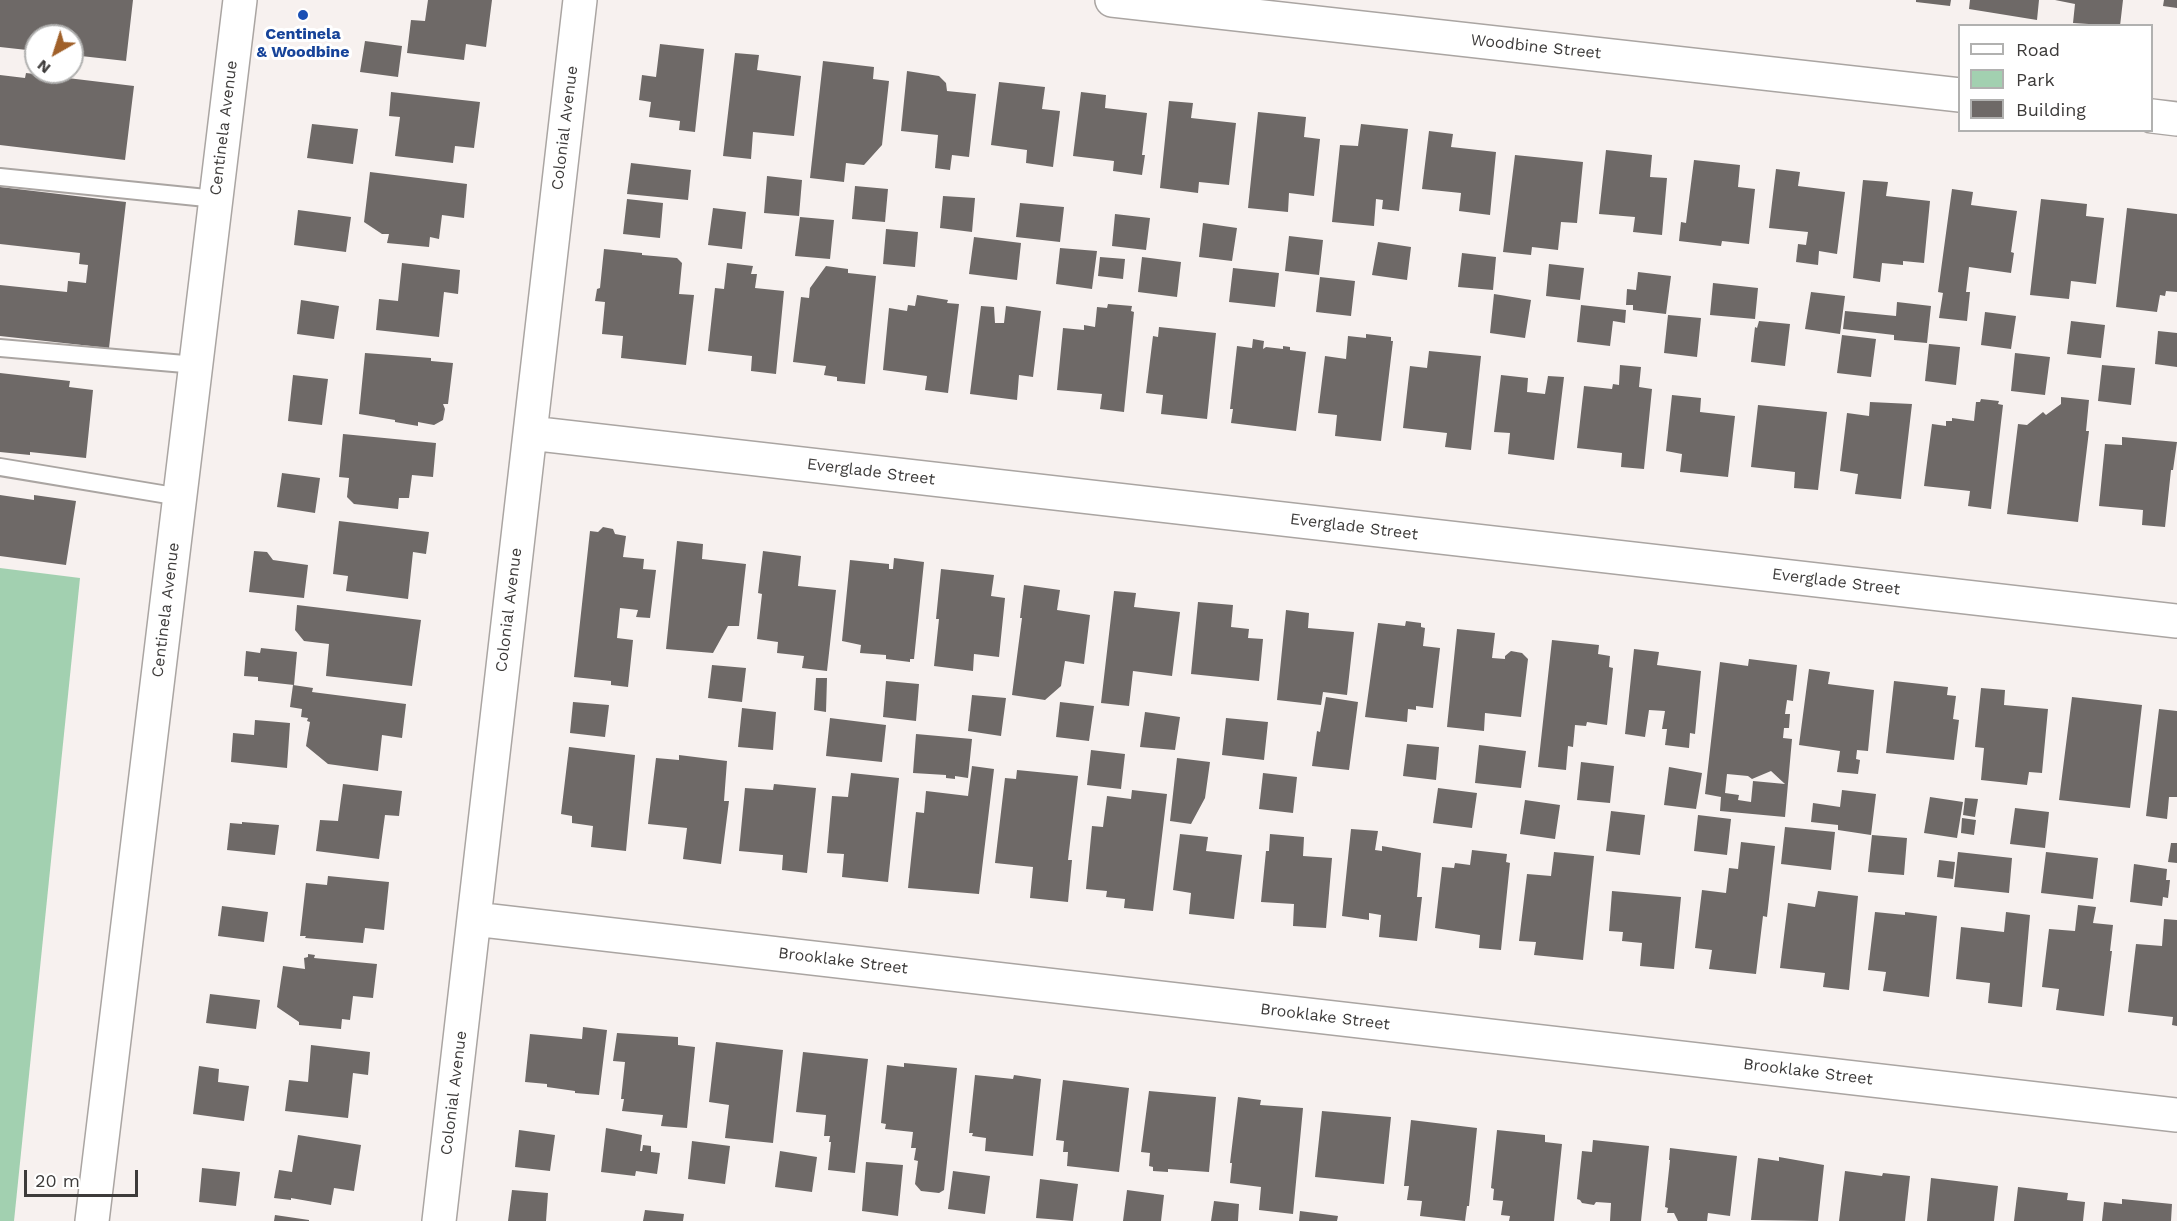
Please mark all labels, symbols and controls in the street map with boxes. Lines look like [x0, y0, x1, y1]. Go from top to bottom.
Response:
marker: Centinela & Woodbine [296, 8, 310, 22]
north arrow [24, 24, 84, 84]
place label: Centinela & Woodbine [256, 24, 350, 62]
legend [1958, 24, 2153, 132]
street label: Woodbine Street [1470, 31, 1602, 63]
text: Road [2016, 39, 2060, 60]
text: N [33, 56, 54, 78]
street label: Centinela Avenue [206, 59, 242, 197]
street label: Colonial Avenue [548, 65, 582, 191]
text: Park [2016, 69, 2055, 90]
text: Building [2016, 99, 2086, 120]
street label: Everglade Street [806, 455, 936, 489]
street label: Everglade Street [1289, 510, 1419, 544]
street label: Centinela Avenue [148, 541, 184, 679]
street label: Colonial Avenue [492, 547, 526, 673]
street label: Everglade Street [1771, 565, 1901, 599]
street label: Brooklake Street [777, 944, 909, 978]
street label: Brooklake Street [1259, 1000, 1391, 1034]
street label: Colonial Avenue [437, 1030, 471, 1156]
street label: Brooklake Street [1742, 1055, 1874, 1089]
scale bar [27, 1158, 141, 1196]
text: 20 m [35, 1170, 80, 1191]

